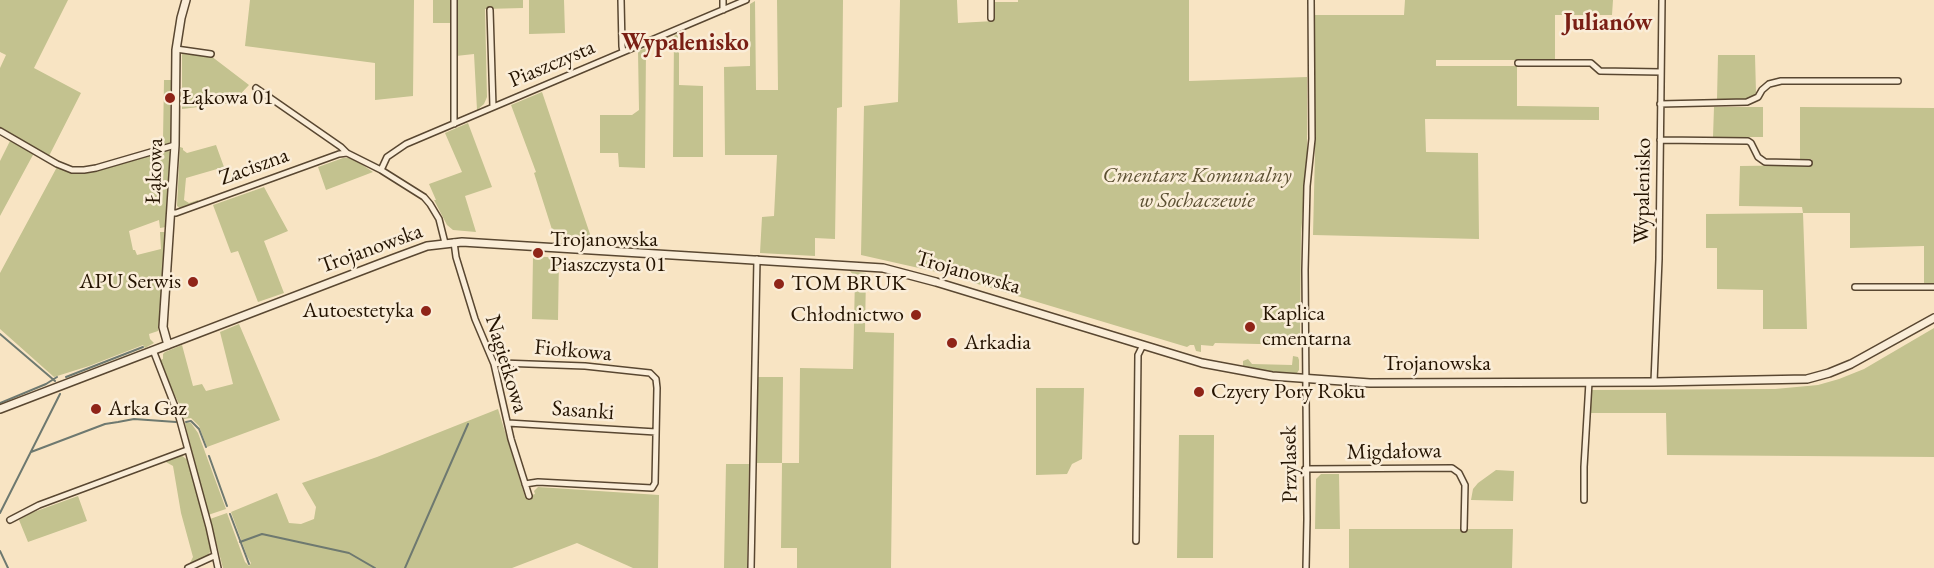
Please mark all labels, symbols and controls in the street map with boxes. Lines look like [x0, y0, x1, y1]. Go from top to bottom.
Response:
district label: Julianów [1563, 9, 1653, 37]
district label: Wypalenisko [621, 29, 749, 57]
street label: Piaszczysta [505, 34, 599, 94]
place label: Łąkowa 01 [182, 85, 274, 111]
marker: Łąkowa 01 [163, 91, 177, 105]
street label: Łąkowa [141, 138, 169, 204]
street label: Wypalenisko [1629, 138, 1657, 244]
street label: Zaciszna [216, 142, 292, 192]
park label: Cmentarz Komunalny w Sochaczewie [1102, 163, 1292, 214]
street label: Trojanowska [316, 218, 426, 280]
place label: Trojanowska Piaszczysta 01 [550, 227, 666, 278]
street label: Trojanowska [912, 245, 1024, 301]
marker: Trojanowska Piaszczysta 01 [531, 246, 545, 260]
place label: APU Serwis [79, 269, 181, 295]
place label: TOM BRUK [791, 271, 906, 297]
marker: APU Serwis [186, 275, 200, 289]
marker: TOM BRUK [772, 277, 786, 291]
place label: Autoestetyka [303, 298, 414, 324]
place label: Kaplica cmentarna [1262, 301, 1351, 352]
place label: Chłodnictwo [791, 302, 904, 328]
marker: Autoestetyka [419, 304, 433, 318]
marker: Chłodnictwo [909, 308, 923, 322]
street label: Nagietkowa [479, 312, 533, 416]
marker: Kaplica cmentarna [1243, 320, 1257, 334]
place label: Arkadia [964, 330, 1031, 356]
street label: Fiołkowa [533, 334, 613, 368]
marker: Arkadia [945, 336, 959, 350]
street label: Trojanowska [1383, 351, 1491, 377]
place label: Czyery Pory Roku [1211, 379, 1365, 405]
marker: Czyery Pory Roku [1192, 385, 1206, 399]
place label: Arka Gaz [108, 396, 187, 422]
street label: Sasanki [551, 396, 615, 426]
marker: Arka Gaz [89, 402, 103, 416]
street label: Przylasek [1276, 425, 1304, 503]
street label: Migdałowa [1346, 438, 1442, 466]

